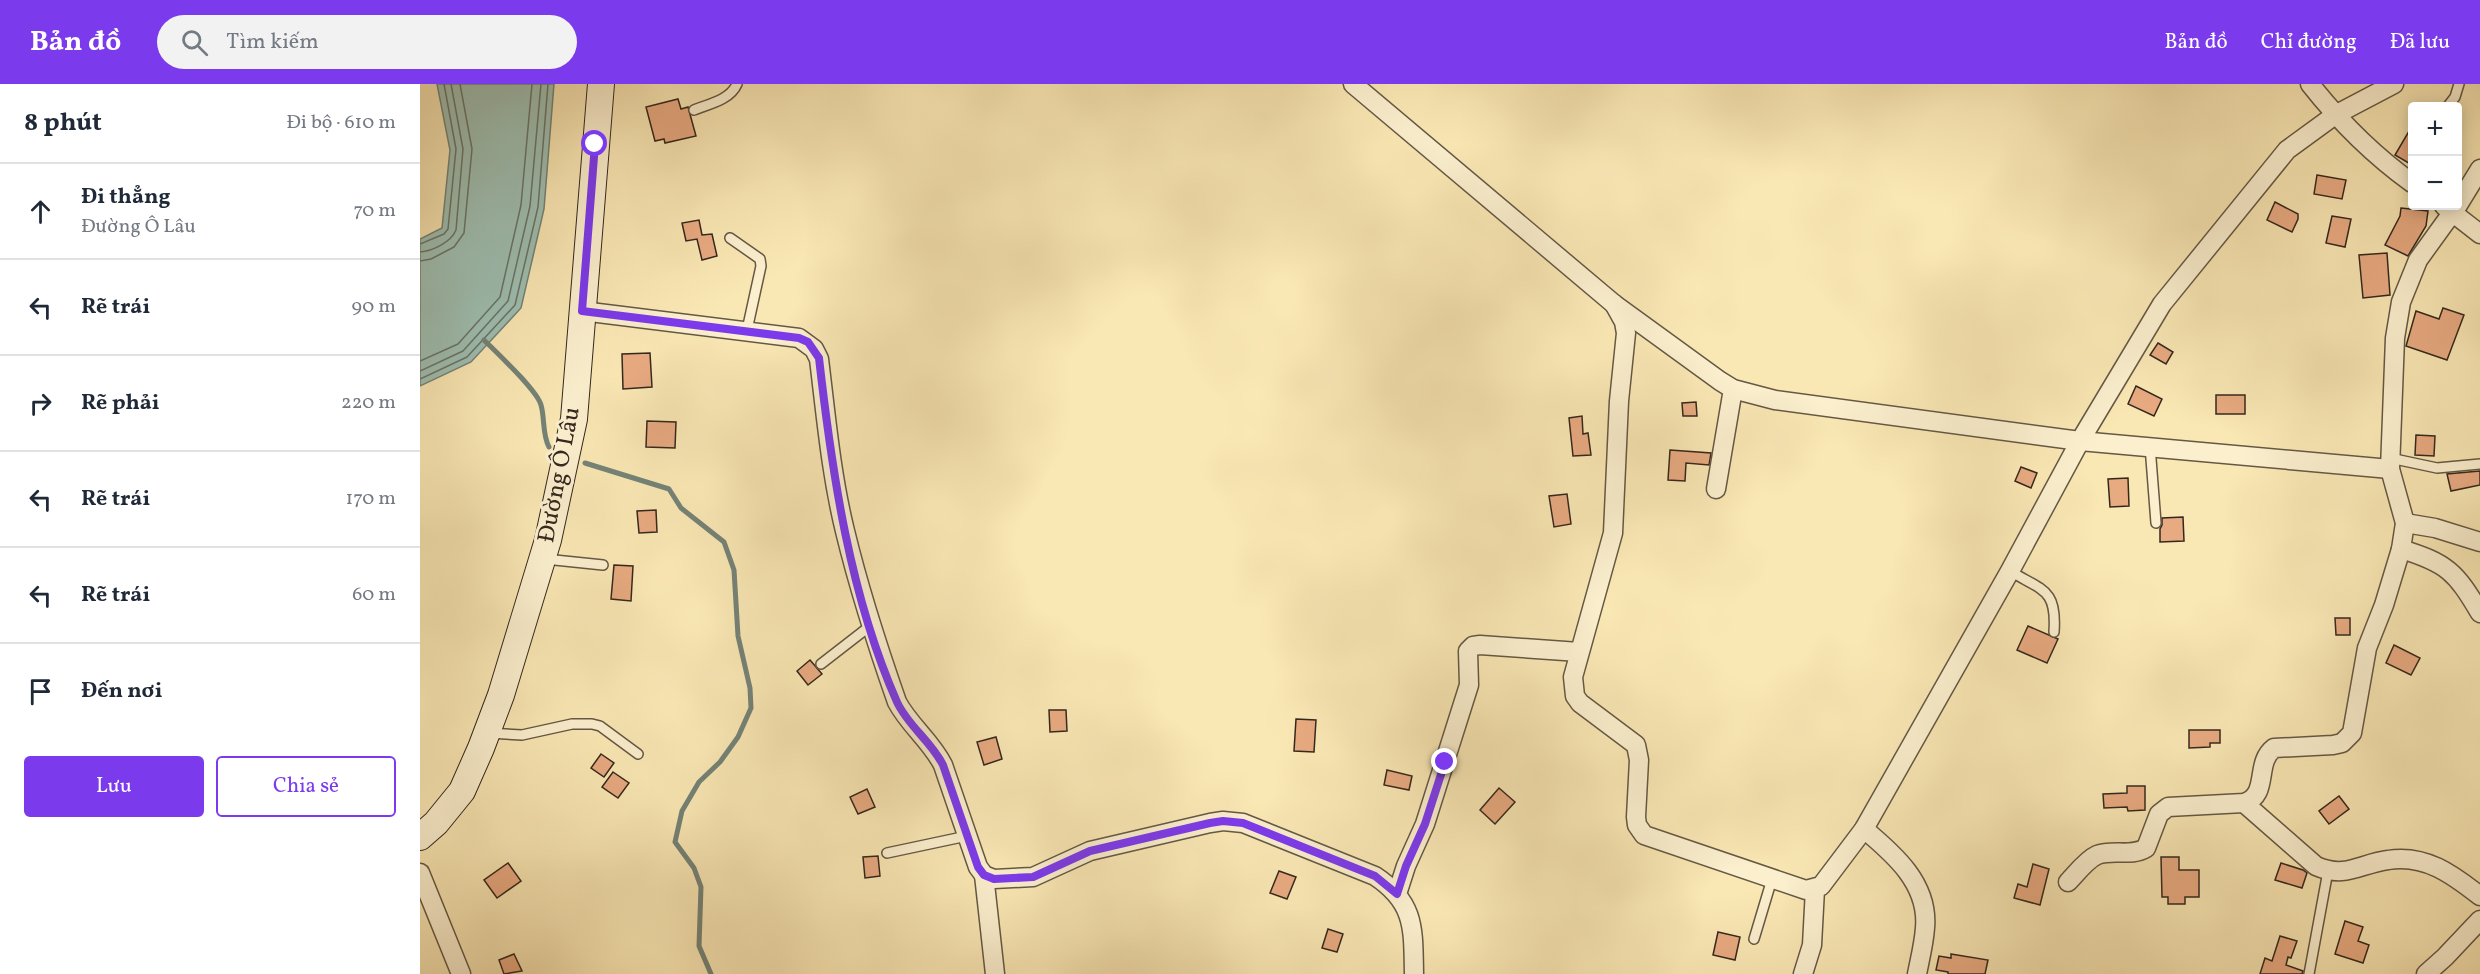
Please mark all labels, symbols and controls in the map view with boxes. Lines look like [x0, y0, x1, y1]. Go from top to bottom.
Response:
search box [157, 15, 577, 69]
text: Bản đồ [30, 23, 121, 62]
icon: search [178, 26, 211, 59]
text: Tìm kiếm [226, 27, 319, 58]
text: Bản đồ [2164, 28, 2228, 57]
text: Chỉ đường [2261, 28, 2357, 57]
text: Đã lưu [2390, 28, 2450, 57]
map controls [2408, 102, 2462, 210]
button: + [2408, 102, 2462, 156]
text: 8 phút [24, 105, 102, 141]
text: Đi bộ · 610 m [286, 109, 396, 137]
route start [581, 130, 607, 156]
button: − [2408, 156, 2462, 210]
text: Đi thẳng [81, 182, 171, 213]
icon: ahead [24, 195, 57, 228]
text: 70 m [353, 197, 396, 225]
text: Đường Ô Lâu [81, 213, 196, 241]
icon: left [24, 291, 57, 324]
text: Rẽ trái [81, 292, 150, 323]
text: 90 m [352, 293, 396, 321]
icon: right [24, 387, 57, 420]
text: Rẽ phải [81, 388, 160, 419]
text: 220 m [341, 389, 396, 417]
street label: Đường Ô Lâu [530, 404, 590, 546]
icon: left [24, 483, 57, 516]
text: Rẽ trái [81, 484, 150, 515]
text: 170 m [346, 485, 396, 513]
icon: left [24, 579, 57, 612]
text: Rẽ trái [81, 580, 150, 611]
text: 60 m [352, 581, 396, 609]
icon: arrive [24, 675, 57, 708]
text: Đến nơi [81, 676, 163, 707]
route end [1431, 748, 1457, 774]
button: Lưu [24, 756, 204, 817]
button: Chia sẻ [216, 756, 396, 817]

